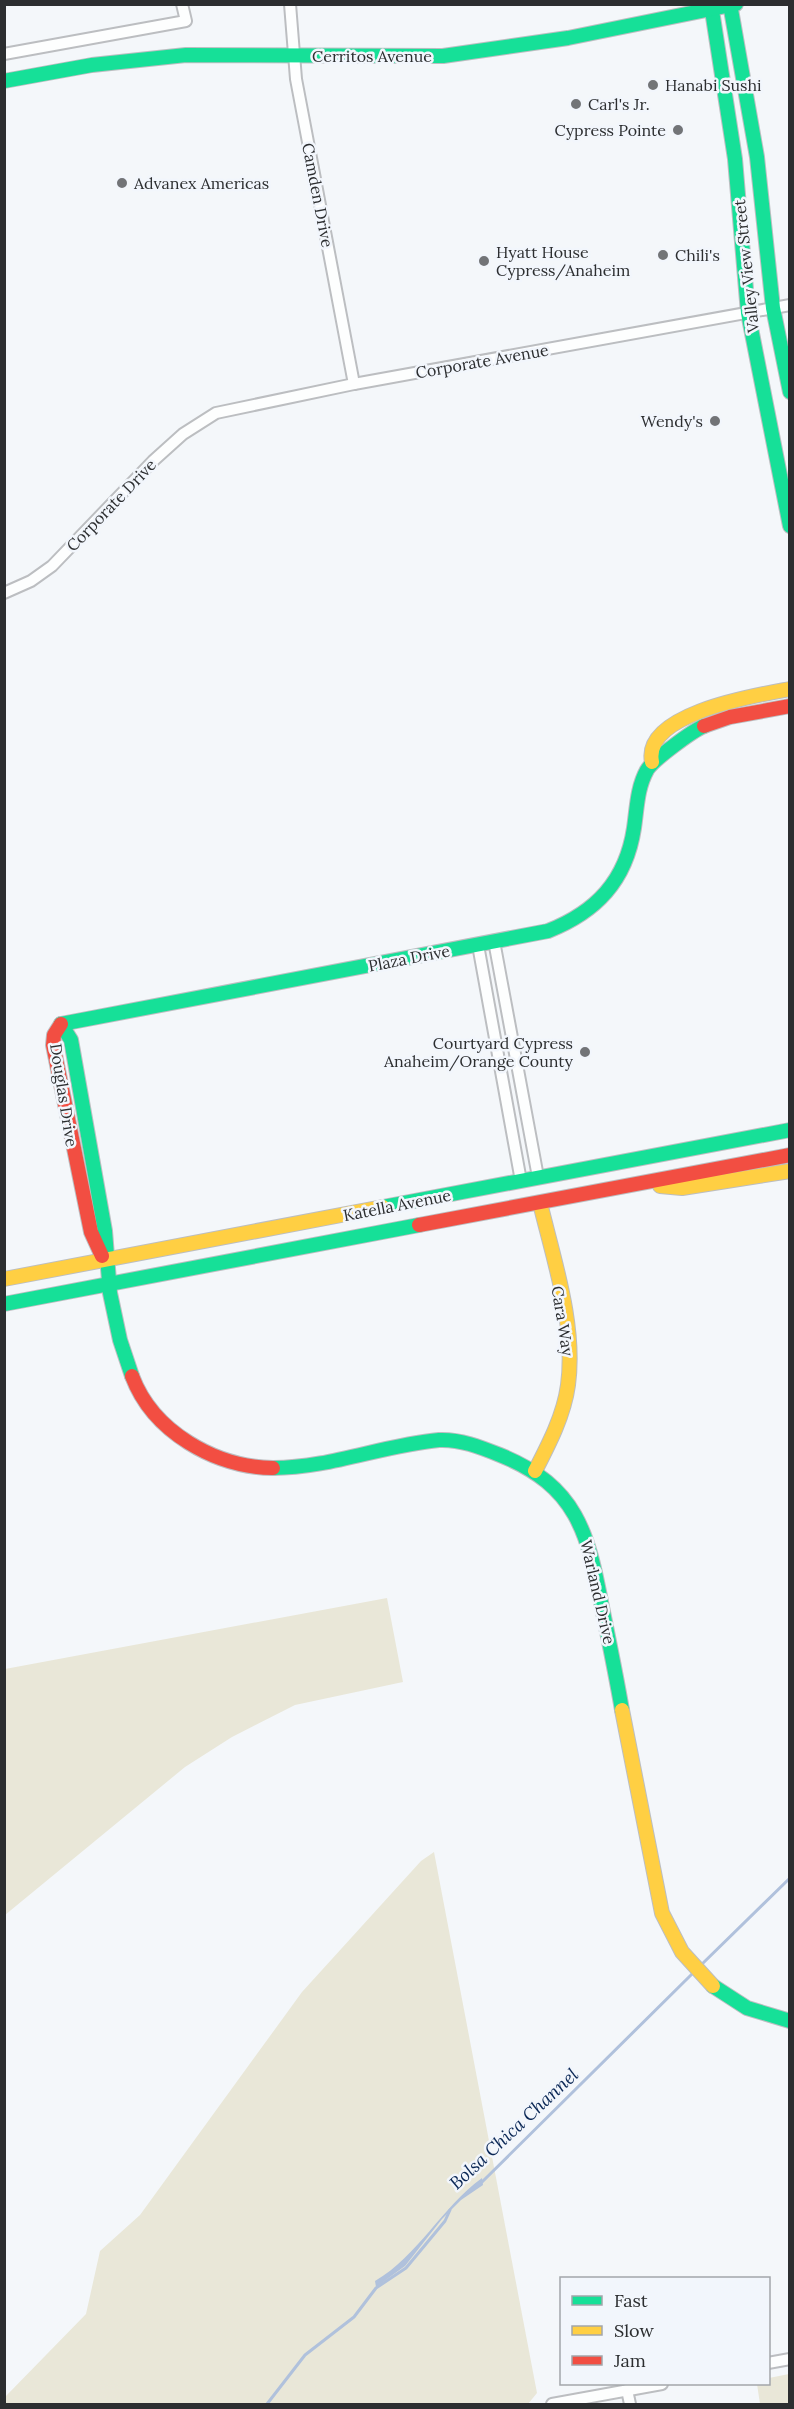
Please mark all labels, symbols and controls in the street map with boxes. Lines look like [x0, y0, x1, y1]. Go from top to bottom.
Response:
street label: Cerritos Avenue [312, 46, 432, 66]
place label: Hanabi Sushi [665, 75, 762, 95]
marker: Hanabi Sushi [646, 78, 660, 92]
place label: Carl's Jr. [588, 94, 650, 114]
marker: Carl's Jr. [569, 97, 583, 111]
place label: Cypress Pointe [554, 120, 666, 140]
marker: Cypress Pointe [671, 123, 685, 137]
street label: Camden Drive [298, 141, 338, 249]
place label: Advanex Americas [133, 173, 269, 193]
marker: Advanex Americas [115, 176, 129, 190]
street label: Valley View Street [729, 198, 763, 335]
place label: Hyatt House Cypress/Anaheim [496, 242, 630, 281]
place label: Chili's [675, 245, 720, 265]
marker: Chili's [656, 248, 670, 262]
marker: Hyatt House Cypress/Anaheim [477, 254, 491, 268]
street label: Corporate Avenue [414, 339, 550, 383]
place label: Wendy's [641, 411, 703, 431]
marker: Wendy's [708, 414, 722, 428]
street label: Corporate Drive [62, 455, 160, 555]
street label: Plaza Drive [366, 940, 452, 976]
place label: Courtyard Cypress Anaheim/Orange County [383, 1033, 574, 1072]
street label: Douglas Drive [46, 1042, 82, 1148]
marker: Courtyard Cypress Anaheim/Orange County [578, 1045, 592, 1059]
street label: Katella Avenue [341, 1185, 453, 1225]
street label: Cara Way [548, 1285, 578, 1358]
street label: Warland Drive [576, 1538, 620, 1646]
water label: Bolsa Chica Channel [444, 2063, 583, 2194]
legend [560, 2277, 770, 2385]
text: Fast [614, 2289, 648, 2312]
text: Slow [614, 2319, 654, 2342]
text: Jam [613, 2349, 646, 2372]

